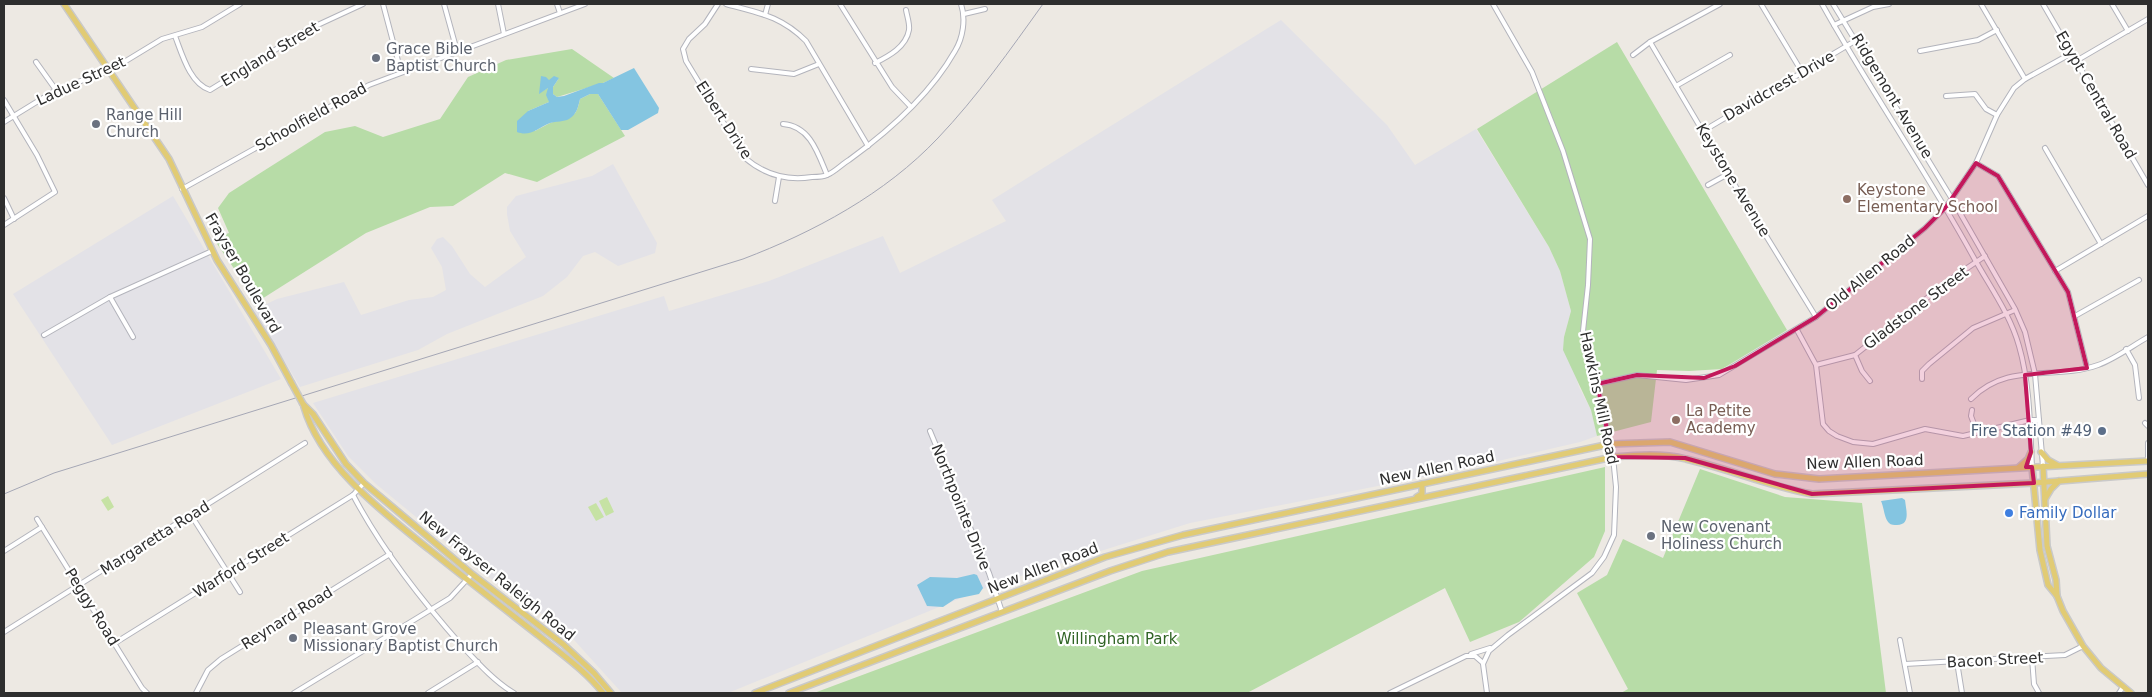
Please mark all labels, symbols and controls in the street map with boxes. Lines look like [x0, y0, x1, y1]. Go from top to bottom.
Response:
street label: England Street [218, 18, 322, 90]
street label: Egypt Central Road [2052, 28, 2140, 162]
street label: Ridgemont Avenue [1848, 30, 1936, 162]
place label: Grace Bible Baptist Church [386, 40, 497, 75]
street label: Davidcrest Drive [1720, 47, 1838, 125]
street label: Ladue Street [34, 52, 128, 109]
marker: Grace Bible Baptist Church [370, 52, 382, 64]
street label: Elbert Drive [692, 78, 756, 162]
street label: Schoolfield Road [252, 79, 370, 155]
place label: Range Hill Church [106, 106, 182, 141]
marker: Range Hill Church [90, 118, 102, 130]
street label: Keystone Avenue [1692, 120, 1774, 240]
place label: Keystone Elementary School [1857, 181, 1998, 216]
marker: Keystone Elementary School [1841, 193, 1853, 205]
street label: Frayser Boulevard [201, 210, 285, 336]
street label: Old Allen Road [1822, 231, 1918, 315]
street label: Gladstone Street [1860, 263, 1972, 353]
street label: Hawkins Mill Road [1576, 330, 1622, 466]
place label: La Petite Academy [1686, 402, 1756, 437]
marker: La Petite Academy [1670, 414, 1682, 426]
place label: Fire Station #49 [1971, 422, 2092, 440]
marker: Fire Station #49 [2096, 425, 2108, 437]
street label: Northpointe Drive [928, 441, 994, 573]
street label: New Allen Road [1378, 447, 1496, 489]
street label: New Allen Road [1806, 451, 1924, 473]
street label: Margaretta Road [97, 497, 213, 579]
place label: Family Dollar [2019, 504, 2117, 522]
street label: New Frayser Raleigh Road [415, 507, 579, 645]
marker: Family Dollar [2003, 507, 2015, 519]
place label: New Covenant Holiness Church [1661, 518, 1782, 553]
street label: Warford Street [190, 528, 292, 602]
marker: New Covenant Holiness Church [1645, 530, 1657, 542]
street label: New Allen Road [985, 539, 1101, 597]
street label: Peggy Road [61, 565, 123, 649]
street label: Reynard Road [238, 583, 336, 653]
place label: Pleasant Grove Missionary Baptist Church [303, 620, 498, 655]
park label: Willingham Park [1057, 630, 1178, 648]
marker: Pleasant Grove Missionary Baptist Church [287, 632, 299, 644]
street label: Bacon Street [1946, 648, 2044, 672]

